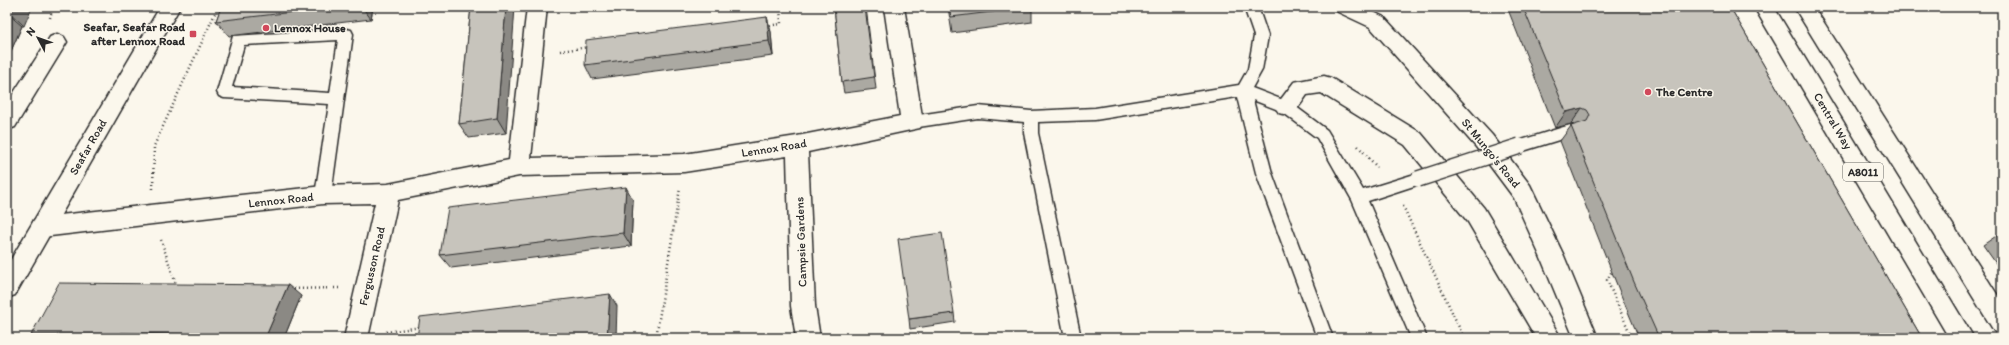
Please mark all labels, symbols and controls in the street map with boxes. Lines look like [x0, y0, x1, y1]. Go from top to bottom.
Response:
north arrow [18, 18, 58, 58]
place label: Seafar, Seafar Road after Lennox Road [84, 20, 186, 48]
place label: Lennox House [274, 21, 346, 35]
marker: Lennox House [261, 23, 271, 33]
text: N [23, 25, 38, 39]
marker: Seafar, Seafar Road after Lennox Road [188, 29, 198, 39]
place label: The Centre [1655, 85, 1713, 99]
marker: The Centre [1643, 87, 1653, 97]
street label: Central Way [1811, 90, 1856, 152]
street label: St Mungo's Road [1459, 115, 1524, 191]
street label: Seafar Road [66, 116, 110, 177]
street label: Lennox Road [740, 136, 808, 160]
road number: A8011 [1843, 163, 1883, 181]
street label: Lennox Road [247, 190, 315, 210]
street label: Campsie Gardens [792, 197, 810, 287]
street label: Fergusson Road [356, 225, 388, 307]

